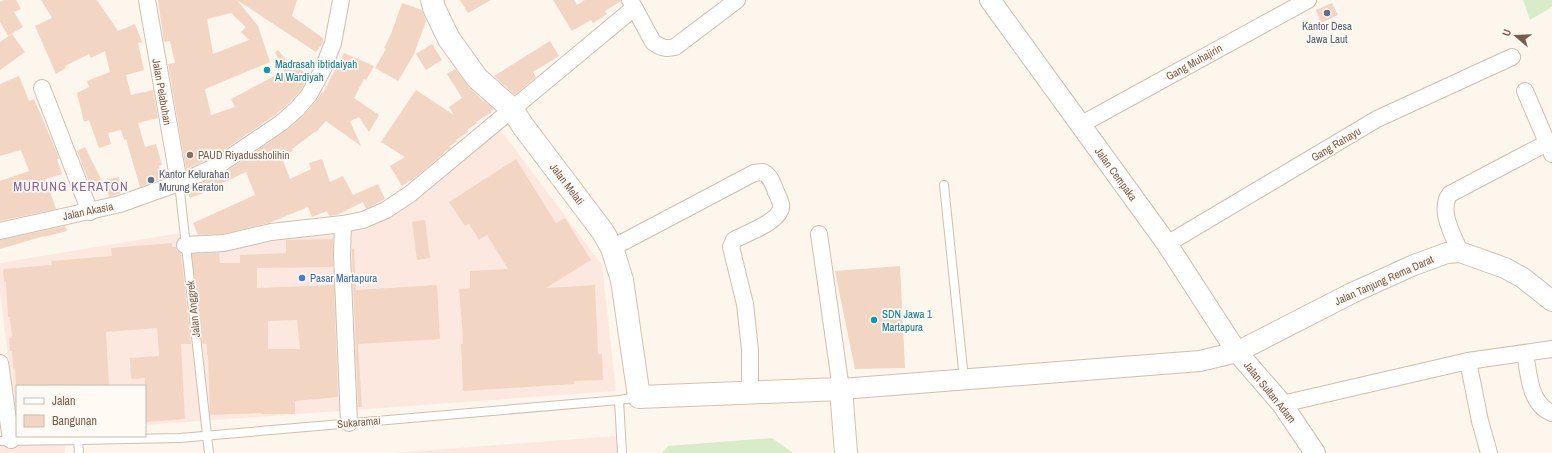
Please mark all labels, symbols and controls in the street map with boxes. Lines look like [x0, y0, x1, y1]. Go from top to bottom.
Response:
marker: Kantor Desa Jawa Laut [1322, 8, 1332, 18]
north arrow [1496, 16, 1536, 56]
place label: Kantor Desa Jawa Laut [1302, 19, 1352, 46]
text: U [1499, 27, 1514, 38]
street label: Gang Muhajirin [1163, 41, 1225, 83]
place label: Madrasah ibtidaiyah Al Wardiyah [274, 57, 357, 84]
street label: Jalan Pelabuhan [149, 58, 175, 126]
marker: Madrasah ibtidaiyah Al Wardiyah [262, 65, 272, 75]
street label: Gang Rahayu [1309, 124, 1363, 164]
street label: Jalan Cempaka [1092, 145, 1140, 203]
place label: PAUD Riyadussholihin [198, 148, 290, 162]
marker: PAUD Riyadussholihin [185, 150, 195, 160]
street label: Jalan Melati [547, 160, 587, 208]
place label: Kantor Kelurahan Murung Keraton [159, 167, 229, 194]
marker: Kantor Kelurahan Murung Keraton [146, 175, 156, 185]
district label: MURUNG KERATON [13, 178, 129, 195]
street label: Jalan Akasia [62, 199, 114, 223]
street label: Jalan Tanjung Rema Darat [1332, 252, 1436, 308]
place label: Pasar Martapura [310, 271, 377, 285]
marker: Pasar Martapura [297, 273, 307, 283]
street label: Jalan Anggrek [183, 279, 203, 338]
place label: SDN Jawa 1 Martapura [882, 307, 932, 334]
marker: SDN Jawa 1 Martapura [869, 315, 879, 325]
street label: Jalan Sultan Adam [1241, 358, 1299, 426]
legend [16, 385, 146, 437]
text: Jalan [52, 393, 76, 409]
text: Bangunan [52, 413, 97, 429]
street label: Sukaramai [337, 413, 381, 431]

